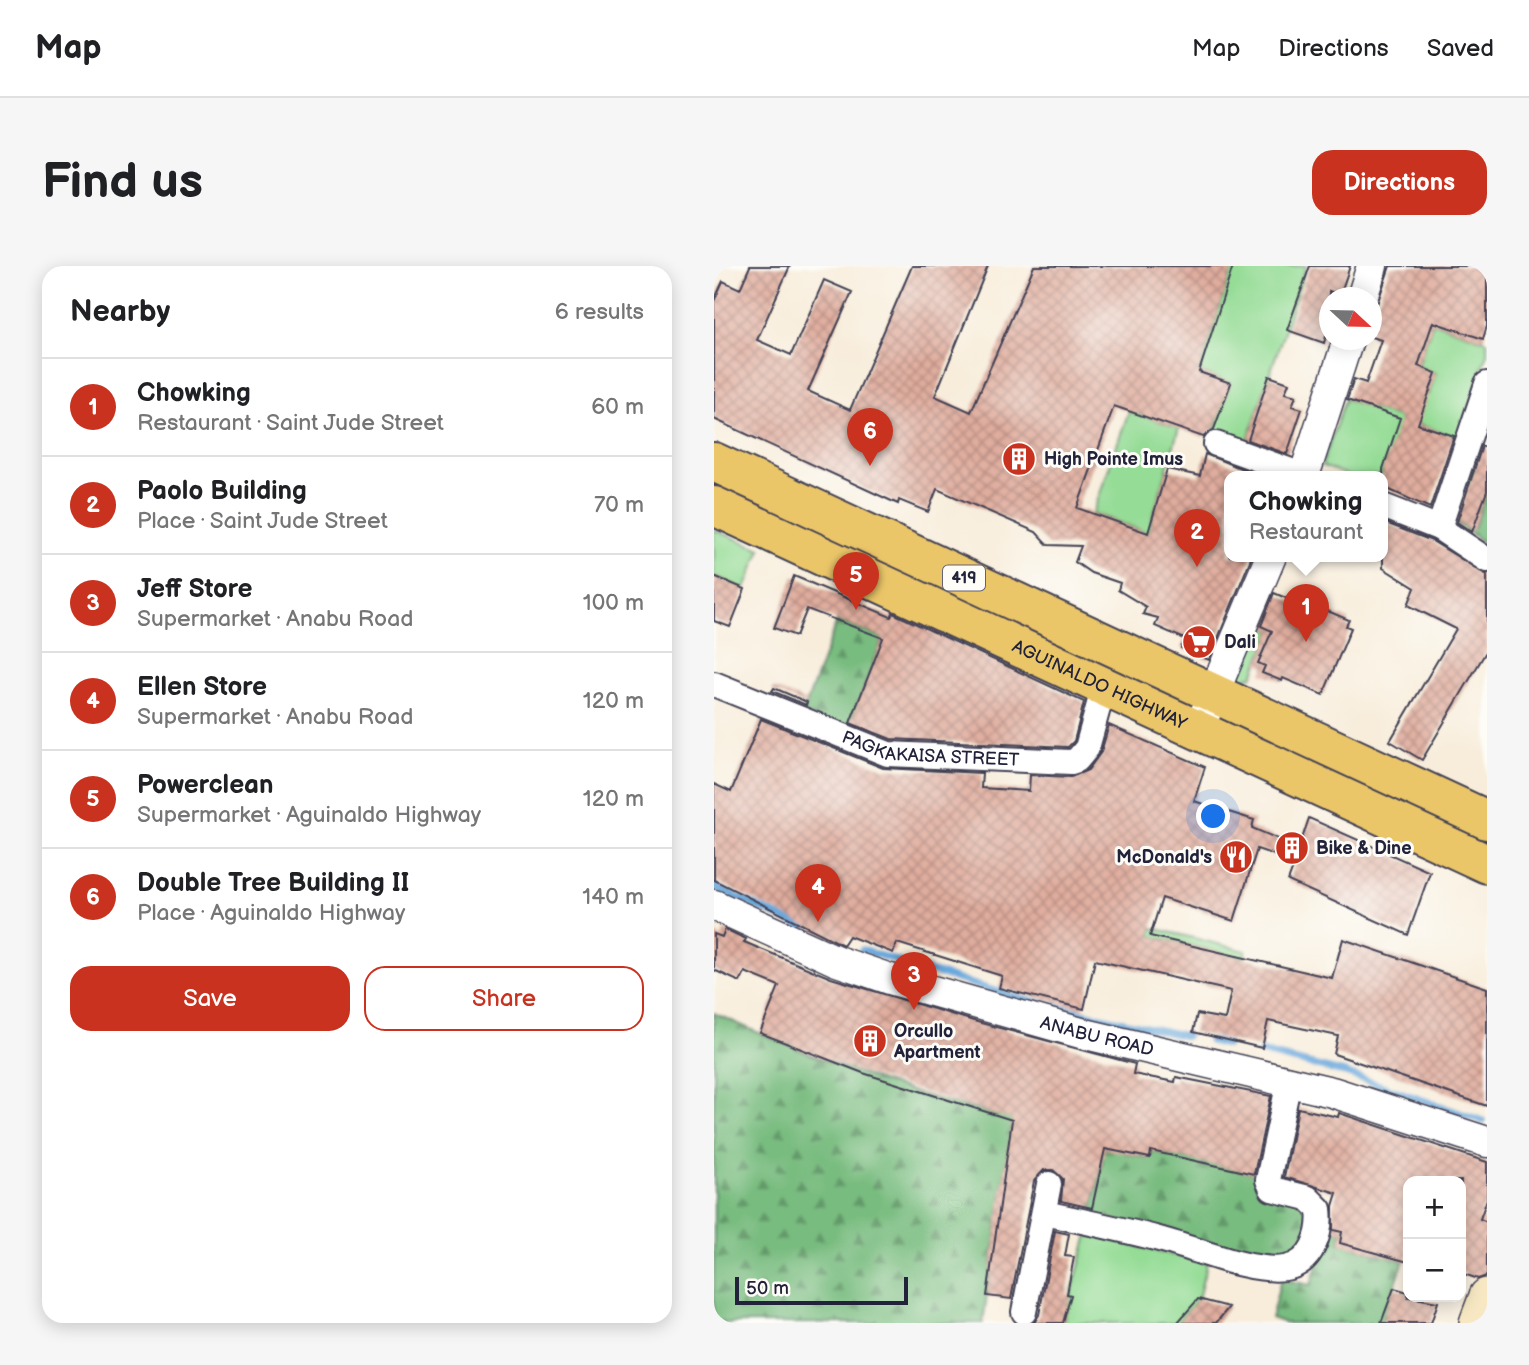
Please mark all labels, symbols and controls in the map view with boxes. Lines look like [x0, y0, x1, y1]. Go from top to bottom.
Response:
text: Map [35, 28, 101, 68]
text: Map [1192, 34, 1240, 63]
text: Directions [1278, 34, 1389, 63]
text: Saved [1427, 34, 1494, 63]
button: Directions [1312, 150, 1487, 215]
text: Find us [42, 153, 203, 212]
north arrow [1319, 287, 1382, 350]
text: Nearby [70, 294, 170, 330]
text: 6 results [555, 298, 644, 326]
text: Chowking [137, 378, 251, 409]
text: 1 [88, 393, 98, 421]
text: 60 m [591, 393, 644, 421]
pin: 6 [847, 408, 893, 466]
text: Restaurant · Saint Jude Street [137, 409, 444, 437]
building icon: High Pointe Imus [1000, 440, 1038, 478]
place label: High Pointe Imus [1044, 449, 1183, 470]
popup [1224, 471, 1388, 562]
text: Paolo Building [137, 476, 307, 507]
text: Chowking [1249, 487, 1363, 518]
text: 2 [86, 491, 100, 519]
text: 70 m [594, 491, 644, 519]
text: Place · Saint Jude Street [137, 507, 388, 535]
pin: 2 [1174, 509, 1220, 567]
text: Restaurant [1249, 518, 1363, 546]
pin: 5 [833, 552, 879, 610]
road number: 419 [943, 566, 985, 590]
text: Jeff Store [137, 574, 252, 605]
pin: 1 [1283, 584, 1329, 642]
text: 3 [86, 589, 100, 617]
text: 100 m [583, 589, 644, 617]
text: Supermarket · Anabu Road [137, 605, 413, 633]
supermarket icon: Dali [1180, 623, 1218, 661]
place label: Dali [1224, 632, 1256, 653]
street label: AGUINALDO HIGHWAY [1009, 635, 1191, 734]
text: Ellen Store [137, 672, 267, 703]
text: 4 [86, 687, 100, 715]
text: 120 m [583, 687, 644, 715]
text: Supermarket · Anabu Road [137, 703, 413, 731]
street label: PAGKAKAISA STREET [839, 726, 1020, 770]
text: Powerclean [137, 770, 274, 801]
text: 5 [86, 785, 100, 813]
text: 120 m [583, 785, 644, 813]
your location [1196, 799, 1230, 833]
text: Supermarket · Aguinaldo Highway [137, 801, 481, 829]
building icon: Bike & Dine [1273, 829, 1311, 867]
restaurant icon: McDonald's [1217, 838, 1255, 876]
place label: Bike & Dine [1316, 838, 1412, 859]
place label: McDonald's [1116, 847, 1212, 868]
pin: 4 [795, 864, 841, 922]
text: Double Tree Building II [137, 868, 409, 899]
text: 6 [86, 883, 100, 911]
text: 140 m [582, 883, 644, 911]
text: Place · Aguinaldo Highway [137, 899, 405, 927]
pin: 3 [891, 952, 937, 1010]
button: Save [70, 966, 350, 1031]
button: Share [364, 966, 644, 1031]
street label: ANABU ROAD [1038, 1012, 1156, 1060]
place label: Orcullo Apartment [893, 1021, 981, 1063]
building icon: Orcullo Apartment [851, 1022, 889, 1060]
map controls [1403, 1176, 1466, 1302]
button: + [1403, 1176, 1466, 1239]
button: − [1403, 1239, 1466, 1302]
scale bar [735, 1274, 908, 1306]
text: 50 m [746, 1277, 789, 1300]

